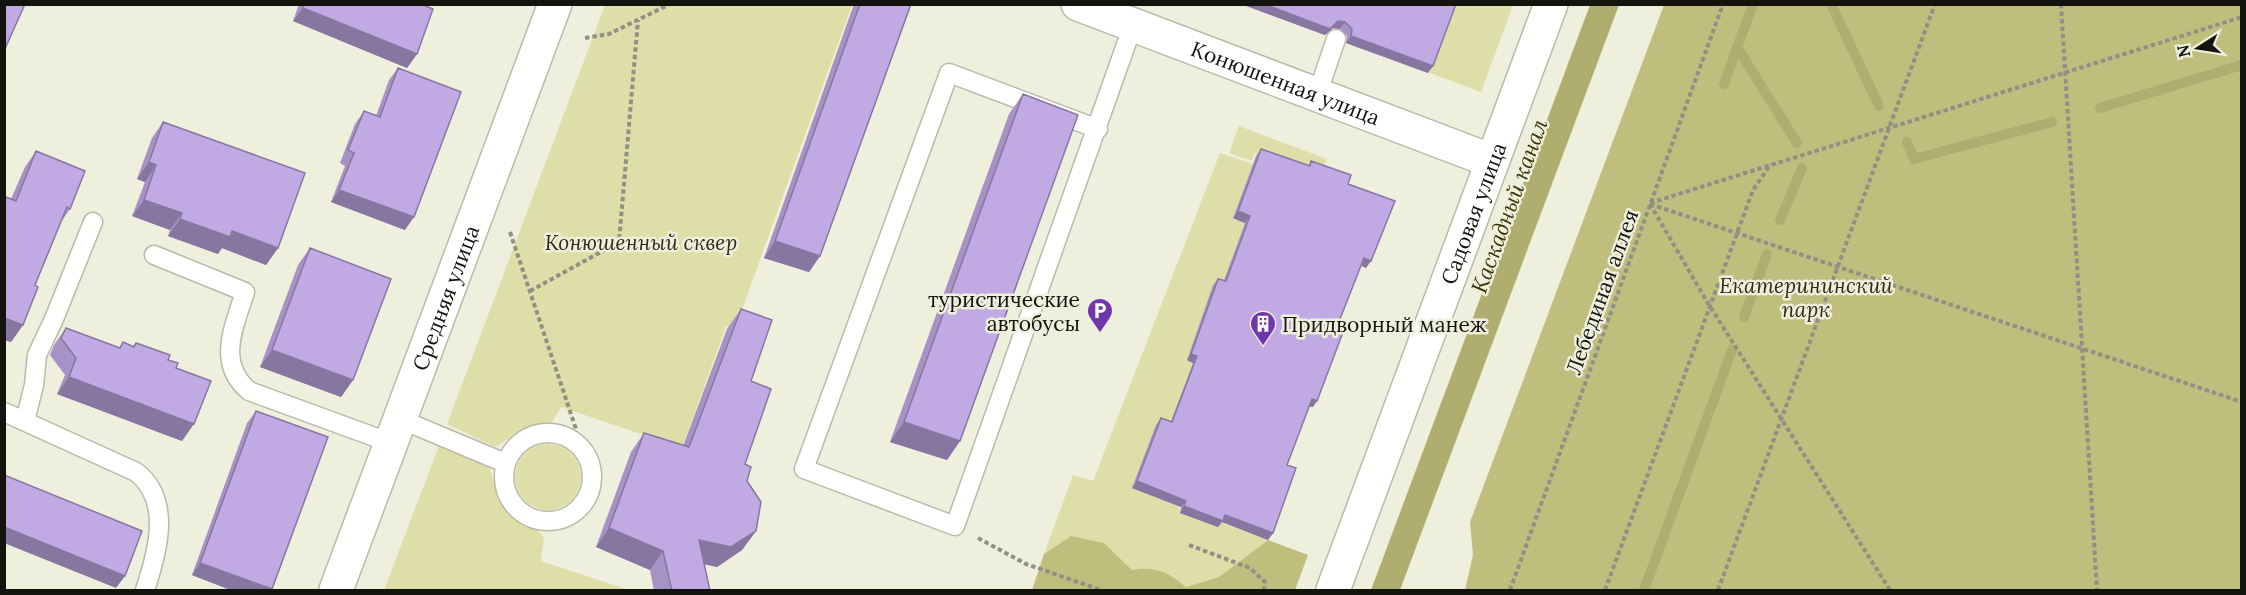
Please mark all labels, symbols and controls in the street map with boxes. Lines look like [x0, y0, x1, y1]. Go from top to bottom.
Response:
north arrow [2168, 18, 2228, 78]
street label: Конюшенная улица [1187, 35, 1384, 131]
text: N [2172, 43, 2194, 59]
water label: Каскадный канал [1465, 115, 1553, 297]
street label: Садовая улица [1434, 138, 1512, 288]
street label: Лебединая аллея [1560, 206, 1644, 378]
street label: Средняя улица [406, 221, 485, 374]
park label: Конюшенный сквер [545, 229, 737, 256]
park label: Екатерининский парк [1719, 272, 1893, 323]
place label: туристические автобусы [928, 286, 1080, 337]
parking icon: туристические автобусы [1085, 296, 1115, 334]
building icon: Придворный манеж [1248, 309, 1278, 347]
place label: Придворный манеж [1282, 311, 1487, 338]

